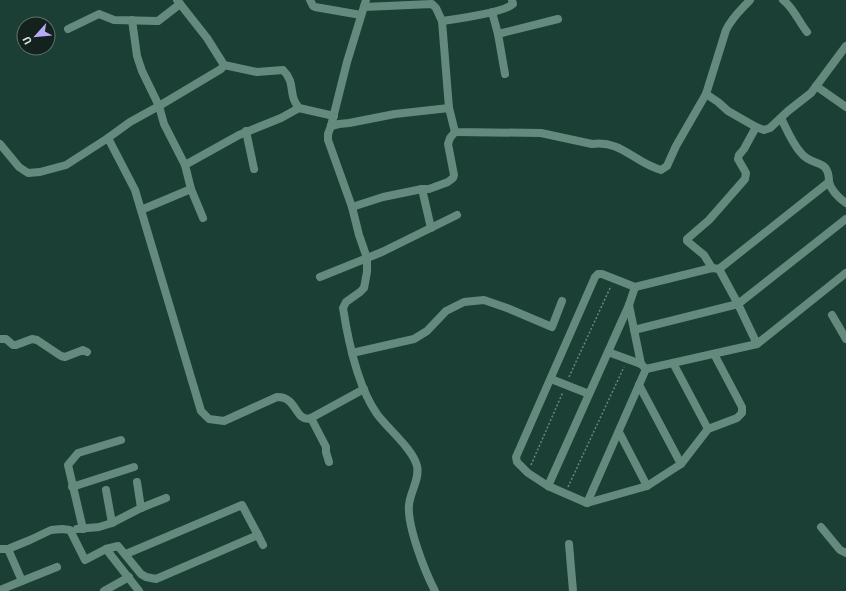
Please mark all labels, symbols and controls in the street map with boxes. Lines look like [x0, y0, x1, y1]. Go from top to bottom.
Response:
north arrow [16, 16, 56, 56]
text: U [19, 35, 34, 47]

